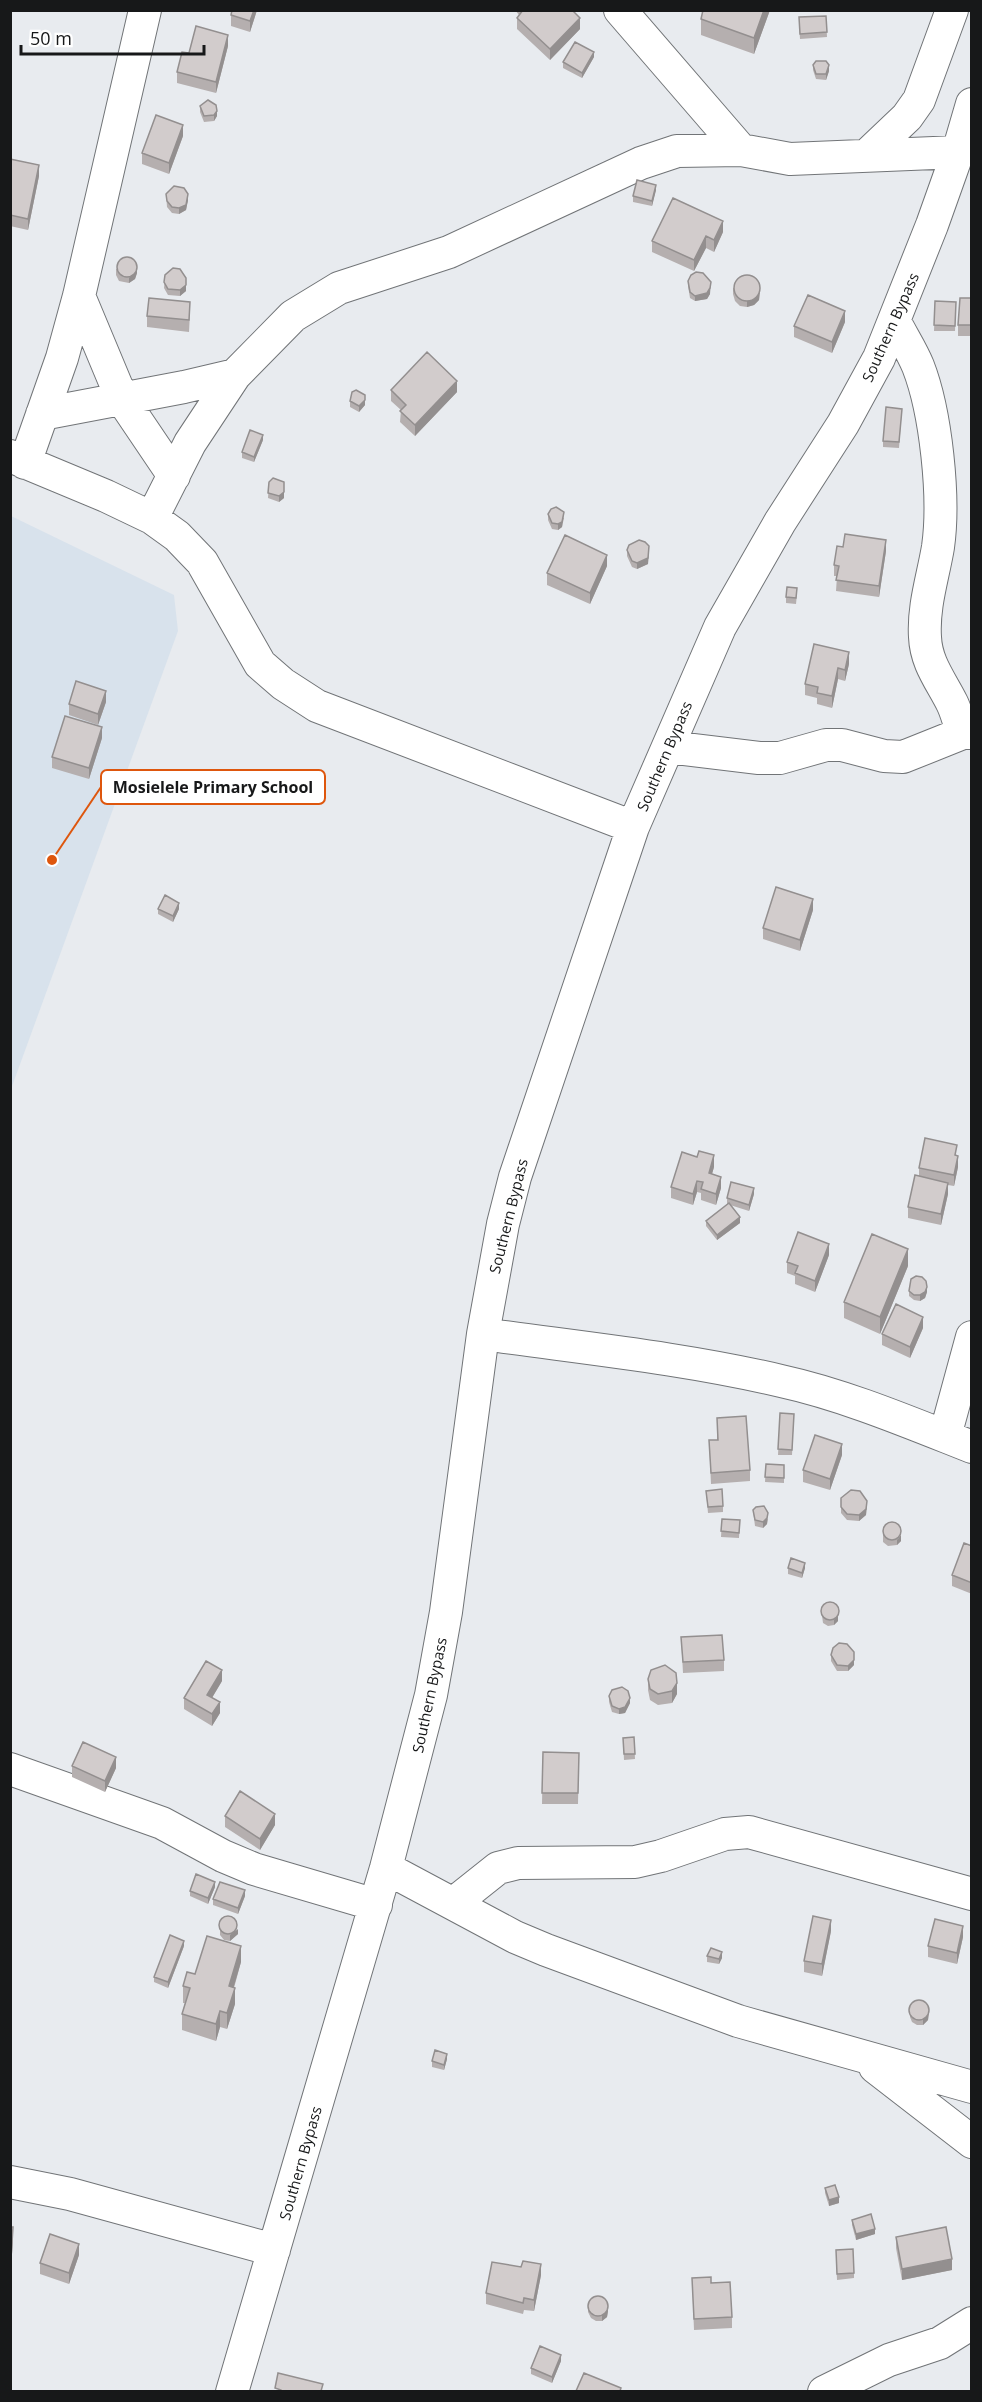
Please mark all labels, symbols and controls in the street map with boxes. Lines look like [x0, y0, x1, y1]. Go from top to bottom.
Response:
scale bar [21, 18, 204, 56]
text: 50 m [30, 26, 72, 50]
street label: Southern Bypass [857, 269, 923, 385]
street label: Southern Bypass [632, 698, 696, 814]
callout: Mosielele Primary School [101, 770, 325, 804]
text: Mosielele Primary School [113, 776, 313, 798]
street label: Southern Bypass [484, 1157, 532, 1275]
street label: Southern Bypass [407, 1635, 451, 1755]
street label: Southern Bypass [274, 2104, 326, 2222]

